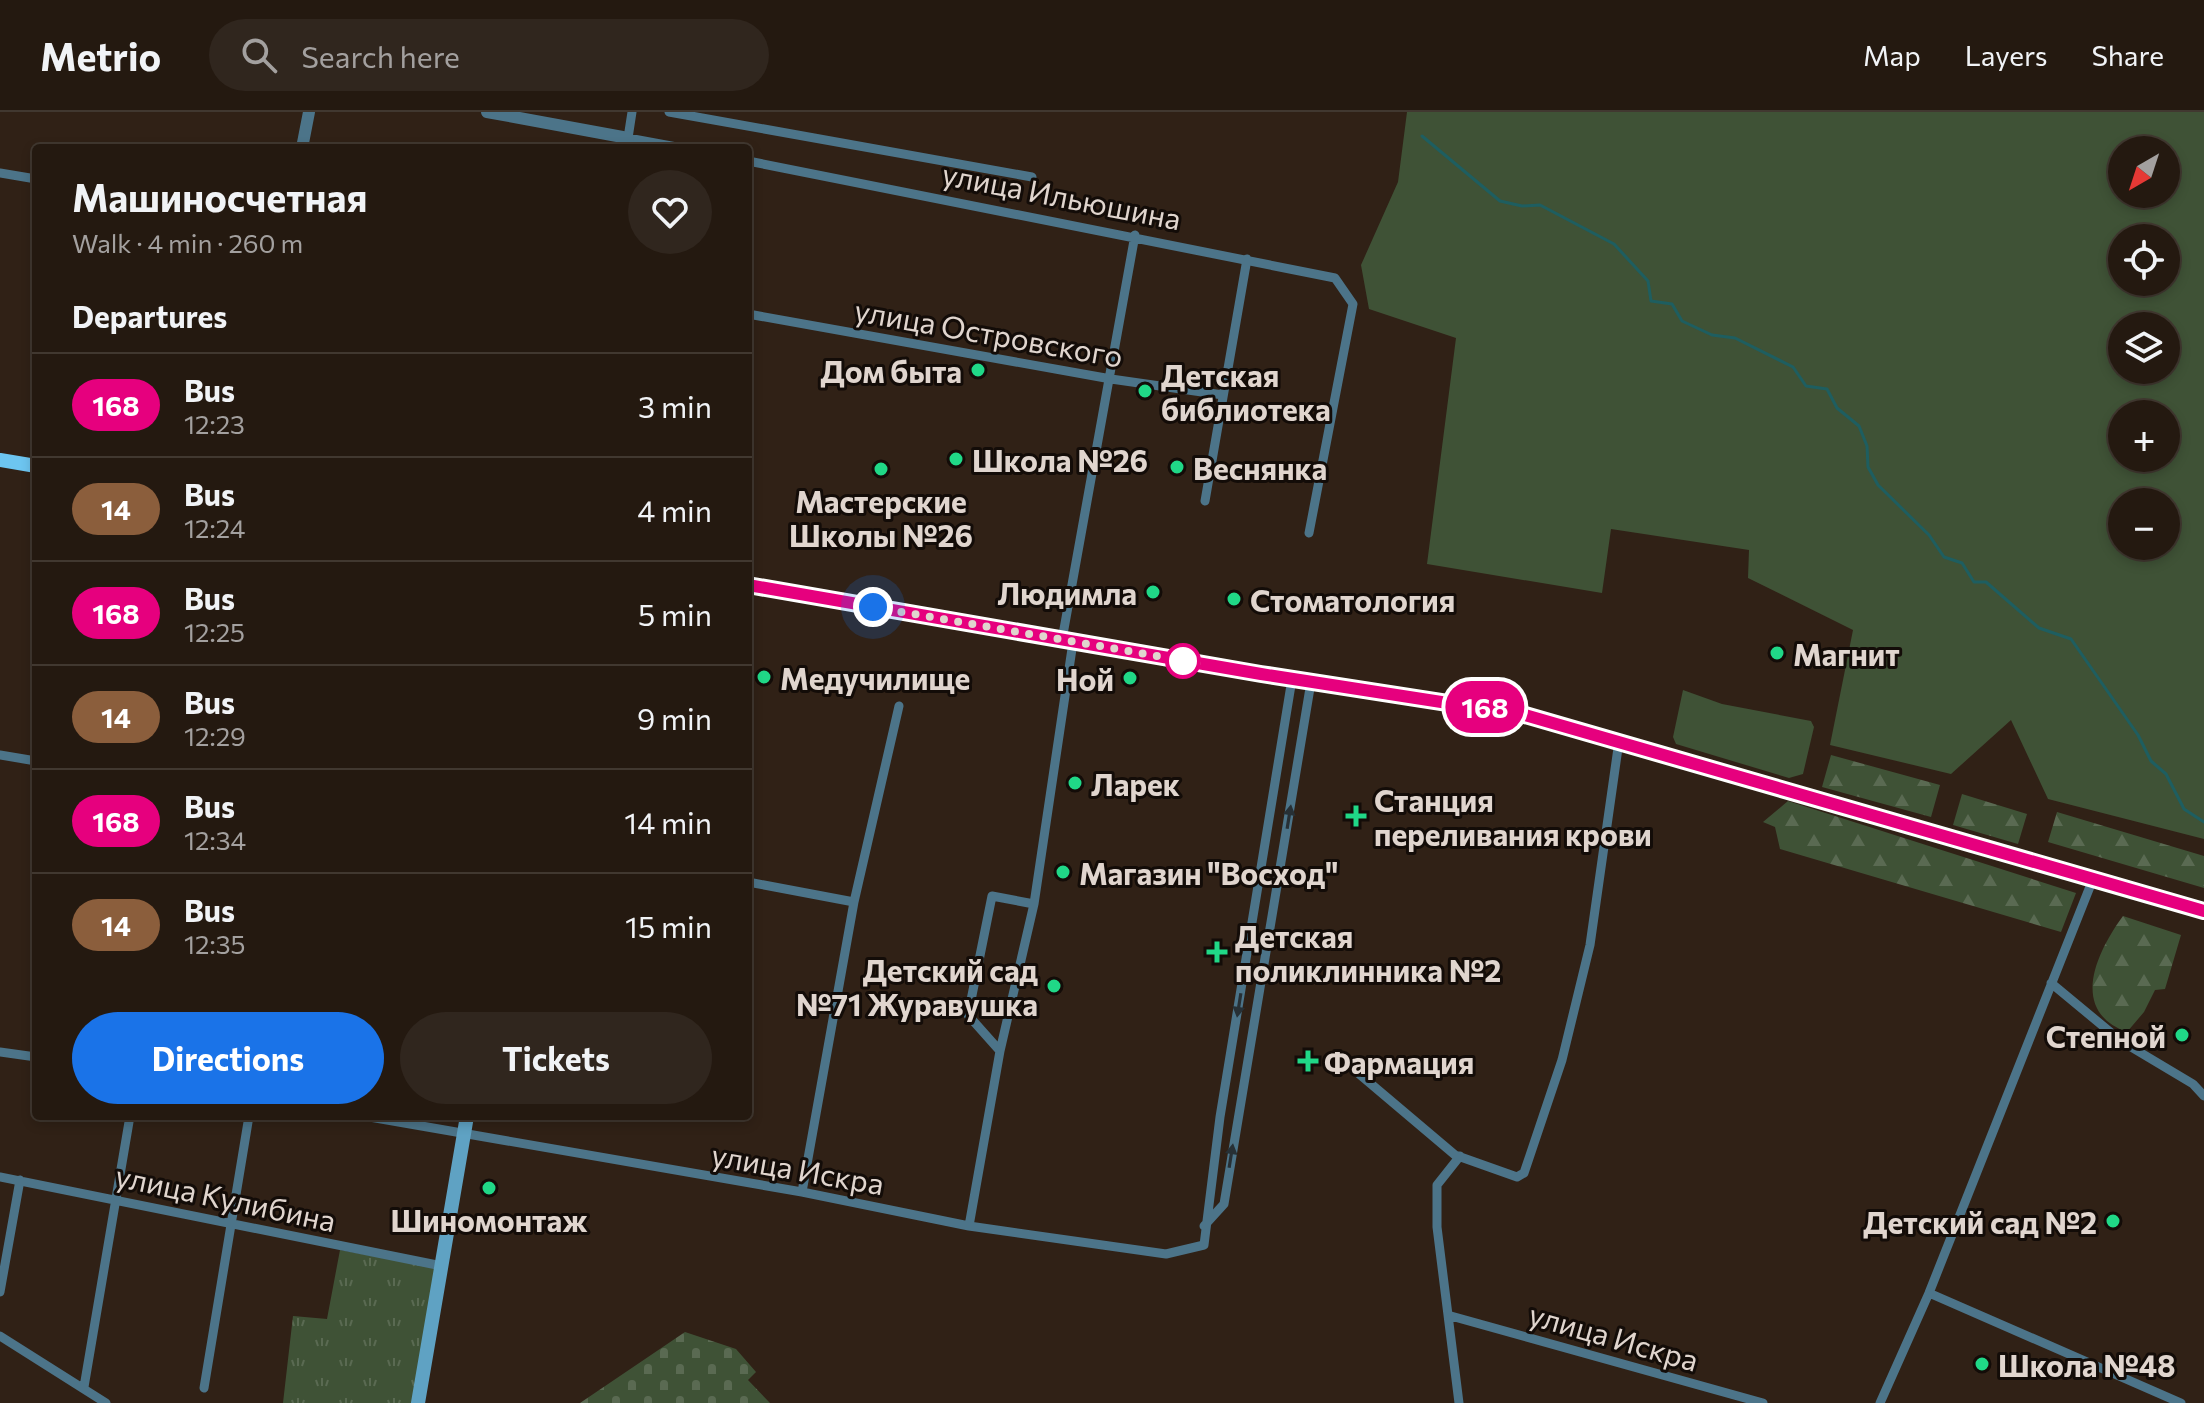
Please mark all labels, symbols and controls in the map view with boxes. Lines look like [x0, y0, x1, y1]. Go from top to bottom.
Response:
search box [209, 19, 769, 91]
text: Metrio [40, 32, 161, 79]
icon: search [237, 33, 281, 77]
text: Search here [301, 37, 460, 74]
text: Map [1863, 38, 1921, 72]
text: Layers [1965, 38, 2047, 72]
text: Share [2091, 38, 2164, 72]
north arrow [2108, 136, 2180, 208]
map controls [2108, 136, 2180, 560]
street label: улица Ильюшина [939, 154, 1185, 236]
button: heart [628, 170, 712, 254]
text: Машиносчетная [72, 173, 367, 220]
button: locate [2108, 224, 2180, 296]
text: Walk · 4 min · 260 m [72, 227, 303, 258]
street label: улица Островского [852, 290, 1126, 374]
text: Departures [72, 297, 227, 334]
button: layers [2108, 312, 2180, 384]
place label: Дом быта [820, 352, 962, 389]
place label: Детская библиотека [1161, 356, 1331, 427]
marker: Дом быта [969, 361, 987, 379]
text: Bus [184, 371, 235, 408]
marker: Детская библиотека [1136, 382, 1154, 400]
text: 3 min [638, 387, 712, 424]
text: 168 [92, 388, 140, 422]
button: + [2108, 400, 2180, 472]
text: 12:23 [184, 408, 245, 439]
place label: Школа №26 [972, 441, 1148, 478]
place label: Веснянка [1193, 449, 1327, 486]
marker: Школа №26 [947, 450, 965, 468]
marker: Веснянка [1168, 458, 1186, 476]
marker: Мастерские Школы №26 [872, 460, 890, 478]
text: Bus [184, 475, 235, 512]
place label: Мастерские Школы №26 [789, 482, 973, 553]
button: − [2108, 488, 2180, 560]
text: 4 min [637, 491, 712, 528]
text: 14 [101, 492, 131, 526]
text: 12:24 [184, 512, 245, 543]
place label: Людимла [997, 574, 1137, 611]
text: Bus [184, 579, 235, 616]
place label: Стоматология [1250, 581, 1455, 618]
marker: Людимла [1144, 583, 1162, 601]
your location [853, 587, 893, 627]
marker: Стоматология [1225, 590, 1243, 608]
text: 5 min [638, 595, 712, 632]
text: 168 [92, 596, 140, 630]
text: 12:25 [184, 616, 245, 647]
place label: Магнит [1793, 635, 1900, 672]
unlabelled marker [1166, 644, 1200, 678]
marker: Магнит [1768, 644, 1786, 662]
place label: Медучилище [780, 659, 970, 696]
place label: Ной [1056, 660, 1114, 697]
marker: Медучилище [755, 668, 773, 686]
marker: Ной [1121, 669, 1139, 687]
line badge: 168 [1439, 681, 1531, 733]
text: Bus [184, 683, 235, 720]
text: 168 [1461, 690, 1509, 724]
text: 9 min [637, 699, 712, 736]
text: 14 [101, 700, 131, 734]
text: 12:29 [184, 720, 246, 751]
place label: Ларек [1091, 765, 1180, 802]
marker: Ларек [1066, 774, 1084, 792]
place label: Станция переливания крови [1374, 781, 1652, 852]
text: Bus [184, 787, 235, 824]
text: 14 min [624, 803, 712, 840]
text: 168 [92, 804, 140, 838]
one-way arrow [1283, 804, 1296, 829]
marker: Станция переливания крови [1345, 805, 1367, 827]
text: 12:34 [184, 824, 246, 855]
place label: Магазин "Восход" [1079, 854, 1338, 891]
marker: Магазин "Восход" [1054, 863, 1072, 881]
text: Bus [184, 891, 235, 928]
text: 15 min [625, 907, 712, 944]
text: 14 [101, 908, 131, 942]
place label: Детская поликлинника №2 [1235, 917, 1501, 988]
text: 12:35 [184, 928, 245, 959]
marker: Детская поликлинника №2 [1206, 941, 1228, 963]
place label: Детский сад №71 Журавушка [796, 951, 1039, 1022]
marker: Детский сад №71 Журавушка [1045, 977, 1063, 995]
one-way arrow [1232, 992, 1244, 1017]
button: Directions [72, 1012, 384, 1104]
button: Tickets [400, 1012, 712, 1104]
place label: Степной [2046, 1017, 2166, 1054]
marker: Степной [2173, 1026, 2191, 1044]
place label: Фармация [1324, 1043, 1474, 1080]
marker: Фармация [1299, 1052, 1317, 1070]
street label: улица Искра [709, 1135, 887, 1201]
one-way arrow [1225, 1143, 1238, 1168]
street label: улица Кулибина [113, 1156, 339, 1238]
marker: Шиномонтаж [480, 1179, 498, 1197]
place label: Шиномонтаж [390, 1201, 588, 1238]
place label: Детский сад №2 [1863, 1203, 2097, 1240]
marker: Детский сад №2 [2104, 1212, 2122, 1230]
street label: улица Искра [1525, 1294, 1703, 1378]
place label: Школа №48 [1998, 1346, 2176, 1383]
marker: Школа №48 [1973, 1355, 1991, 1373]

